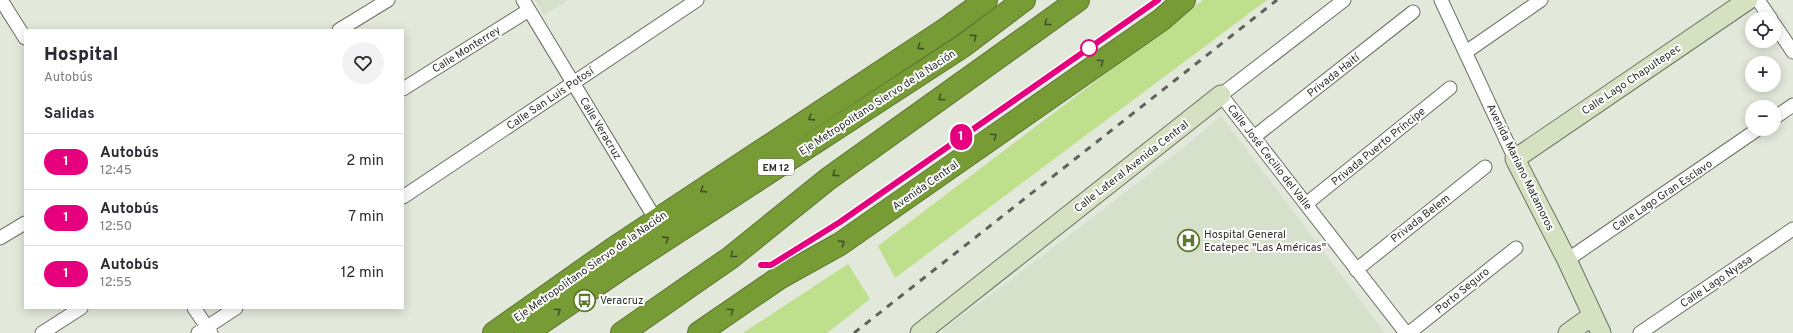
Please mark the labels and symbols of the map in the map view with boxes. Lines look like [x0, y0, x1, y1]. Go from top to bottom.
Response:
one-way arrow [1044, 18, 1051, 25]
street label: Calle Monterrey [430, 23, 503, 76]
one-way arrow [970, 35, 977, 42]
unlabelled marker [1080, 39, 1098, 57]
street label: Calle Lago Chapultepec [1579, 41, 1684, 118]
one-way arrow [917, 42, 924, 49]
street label: Eje Metropolitano Siervo de la Nación [797, 47, 958, 159]
street label: Privada Haití [1305, 50, 1364, 101]
one-way arrow [1096, 60, 1103, 67]
street label: Calle San Luis Potosí [504, 64, 598, 133]
one-way arrow [938, 93, 945, 101]
street label: Calle Veracruz [576, 95, 624, 162]
street label: Calle José Cecilio del Valle [1224, 102, 1315, 213]
street label: Avenida Mariano Matamoros [1483, 102, 1557, 233]
street label: Privada Puerto Príncipe [1329, 104, 1429, 189]
one-way arrow [808, 113, 815, 121]
street label: Calle Lateral Avenida Central [1071, 118, 1192, 216]
line badge: 1 [948, 124, 974, 150]
one-way arrow [990, 133, 997, 141]
street label: Calle Lago Gran Esclavo [1610, 157, 1715, 235]
street label: Avenida Central [890, 158, 961, 214]
road number: EM 12 [758, 159, 794, 175]
one-way arrow [832, 169, 839, 177]
one-way arrow [700, 185, 707, 193]
street label: Privada Belem [1388, 191, 1453, 246]
street label: Eje Metropolitano Siervo de la Nación [511, 208, 670, 325]
hospital icon: Hospital General Ecatepec "Las Américas" [1175, 227, 1201, 253]
place label: Hospital General Ecatepec "Las Américas" [1204, 228, 1326, 255]
one-way arrow [662, 236, 669, 243]
one-way arrow [837, 240, 844, 247]
one-way arrow [731, 250, 738, 257]
street label: Calle Lago Nyasa [1678, 252, 1756, 311]
street label: Porto Seguro [1433, 265, 1492, 317]
bus stop icon: Veracruz [572, 287, 598, 313]
place label: Veracruz [600, 294, 644, 308]
one-way arrow [727, 308, 734, 316]
one-way arrow [554, 309, 561, 316]

